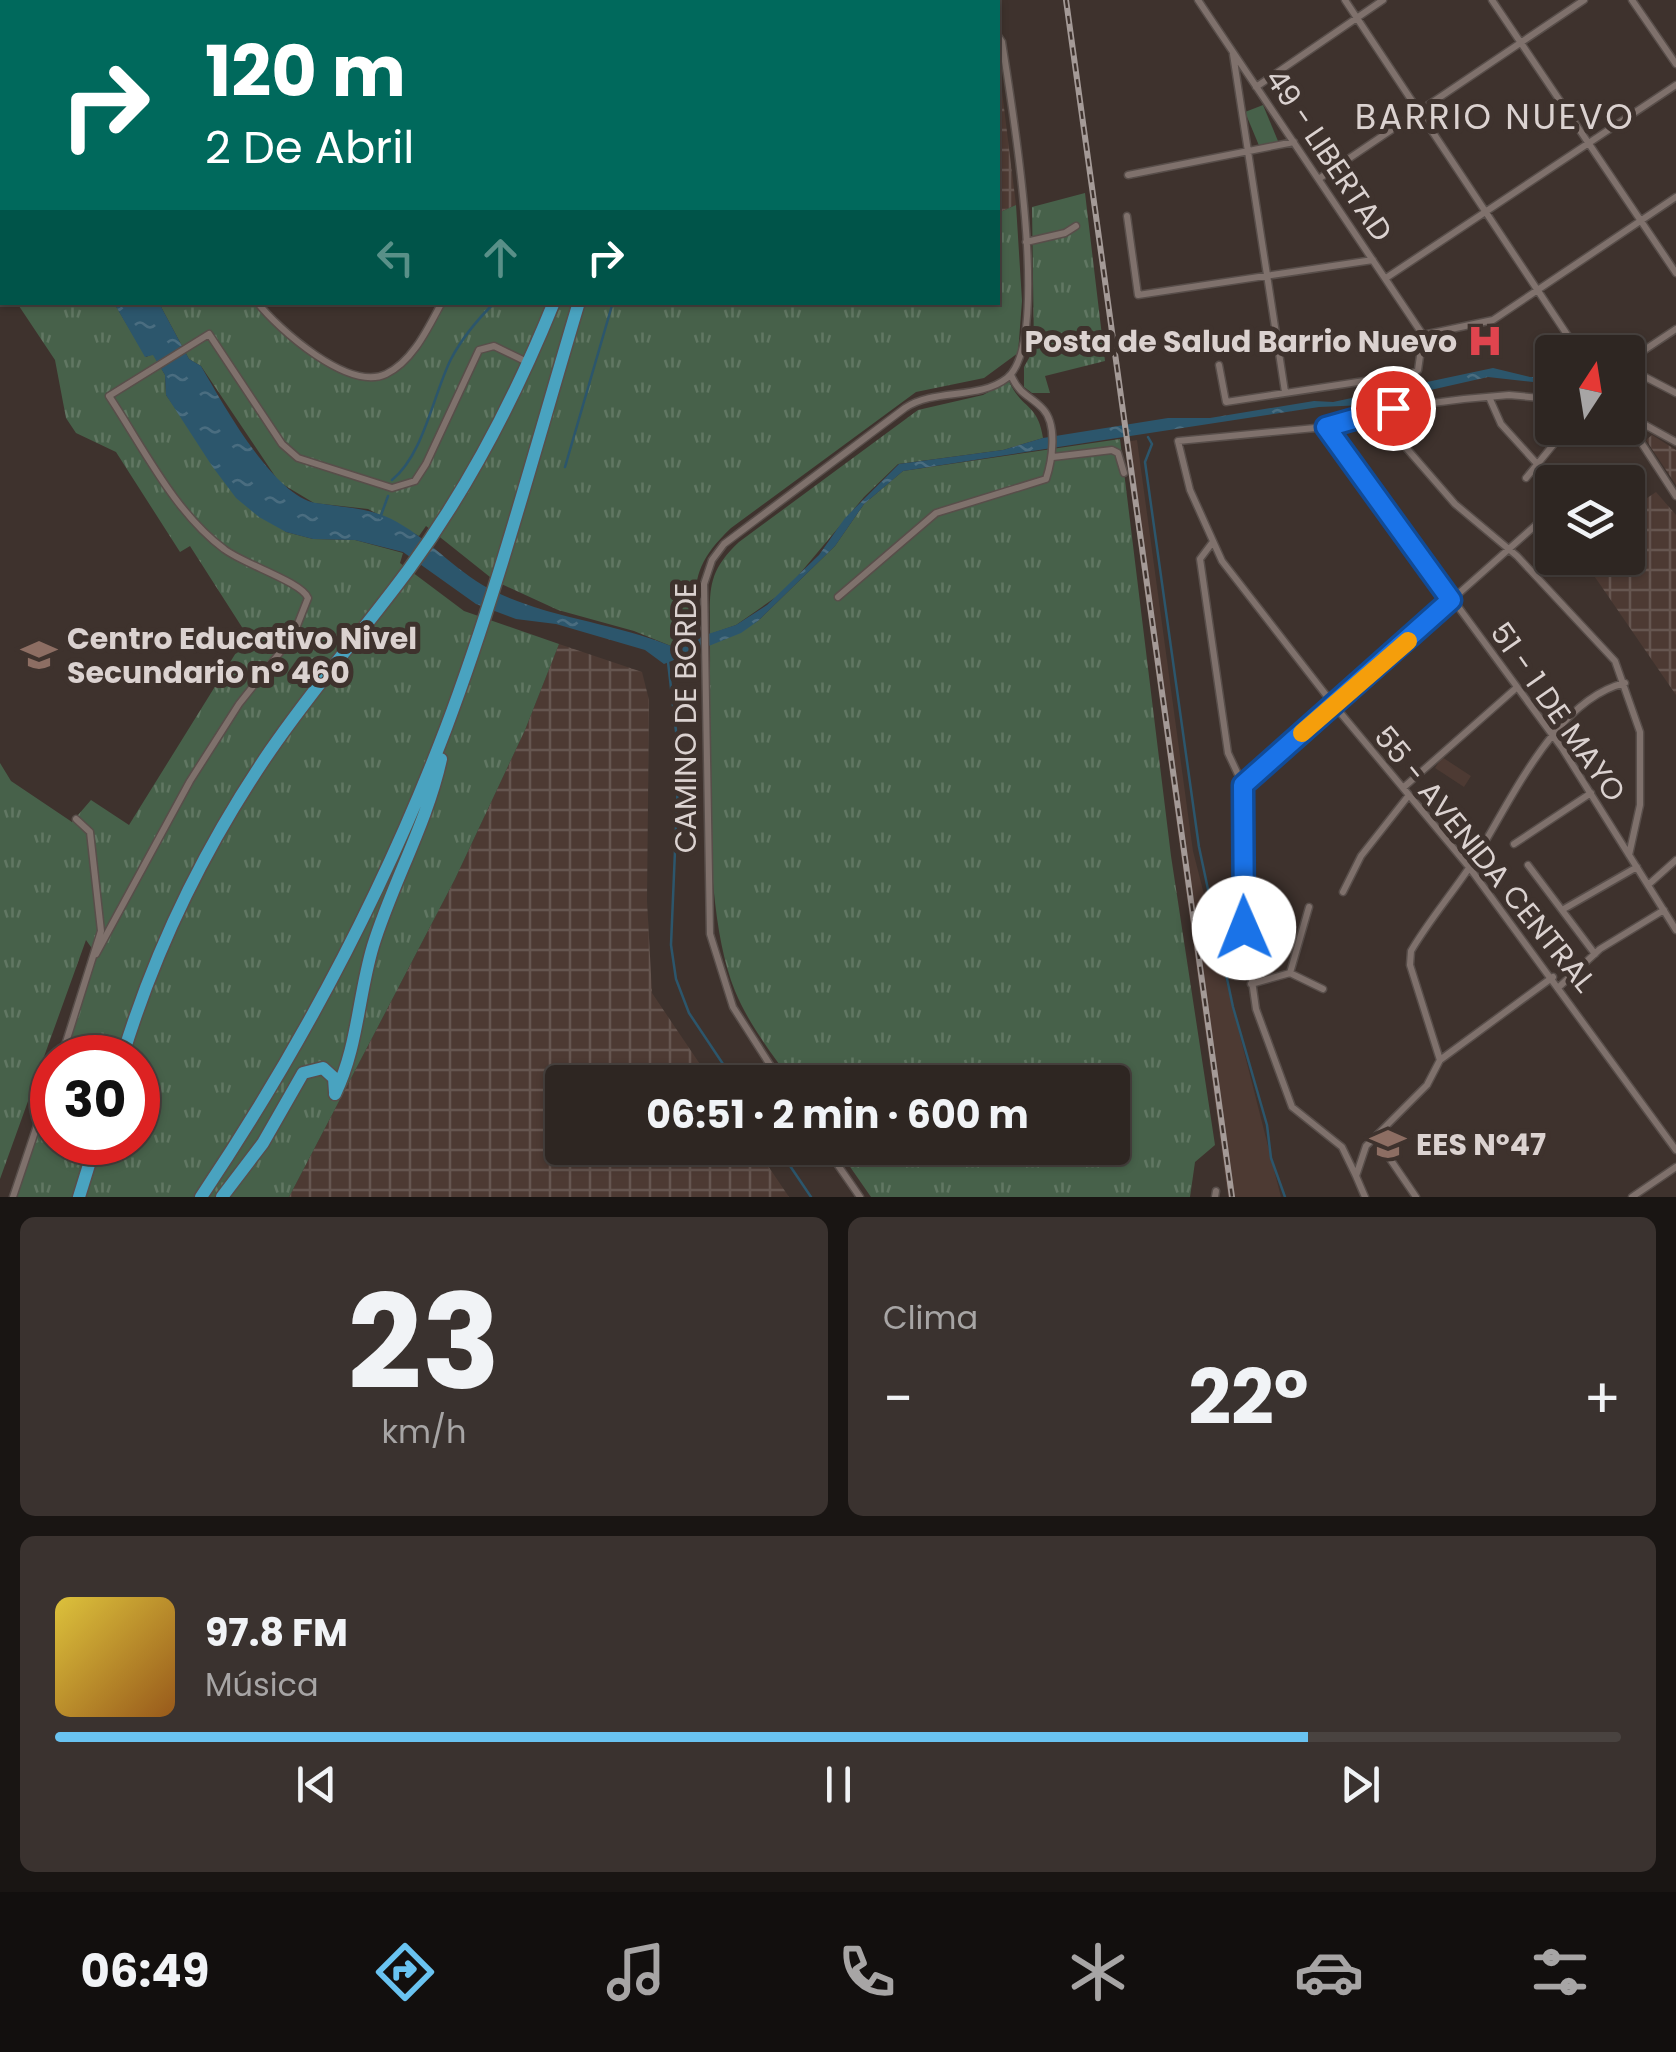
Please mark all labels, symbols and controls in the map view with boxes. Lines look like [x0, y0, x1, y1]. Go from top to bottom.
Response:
text: 120 m [205, 22, 406, 121]
icon: right [40, 40, 170, 170]
street label: 49 - LIBERTAD [1255, 60, 1403, 250]
district label: BARRIO NUEVO [1355, 92, 1635, 141]
text: 2 De Abril [205, 116, 414, 179]
icon: left [368, 230, 423, 285]
icon: ahead [473, 230, 528, 285]
icon: right [578, 230, 633, 285]
place label: Posta de Salud Barrio Nuevo [1024, 320, 1457, 363]
hospital icon: Posta de Salud Barrio Nuevo [1466, 322, 1504, 360]
north arrow [1535, 335, 1645, 445]
map controls [1535, 335, 1645, 575]
pin [1351, 366, 1436, 451]
icon: arrive [1366, 381, 1421, 436]
button: layers [1535, 465, 1645, 575]
street label: CAMINO DE BORDE [664, 583, 707, 853]
street label: 51 - 1 DE MAYO [1480, 614, 1636, 810]
place label: Centro Educativo Nivel Secundario nº 460 [67, 617, 417, 694]
school or university icon: Centro Educativo Nivel Secundario nº 460 [20, 636, 58, 674]
street label: 55 - AVENIDA CENTRAL [1364, 717, 1606, 1001]
position arrow [1192, 876, 1296, 980]
speed limit sign: 30 [30, 1035, 160, 1165]
text: 06:51 · 2 min · 600 m [646, 1088, 1029, 1141]
place label: EES N°47 [1416, 1123, 1546, 1166]
school or university icon: EES N°47 [1369, 1125, 1407, 1163]
text: 23 [348, 1251, 500, 1434]
text: Clima [883, 1295, 978, 1340]
text: 22° [1188, 1345, 1309, 1450]
text: − [883, 1360, 913, 1437]
text: + [1583, 1360, 1621, 1437]
text: km/h [381, 1409, 467, 1454]
text: 97.8 FM [205, 1606, 348, 1659]
text: Música [205, 1662, 319, 1707]
icon: previous [289, 1757, 344, 1812]
icon: pause [811, 1757, 866, 1812]
icon: next [1333, 1757, 1388, 1812]
icon: directions [370, 1937, 440, 2007]
icon: music [601, 1937, 671, 2007]
icon: phone [832, 1937, 902, 2007]
icon: climate [1063, 1937, 1133, 2007]
icon: car [1294, 1937, 1364, 2007]
icon: filters [1525, 1937, 1595, 2007]
text: 06:49 [81, 1940, 209, 2003]

